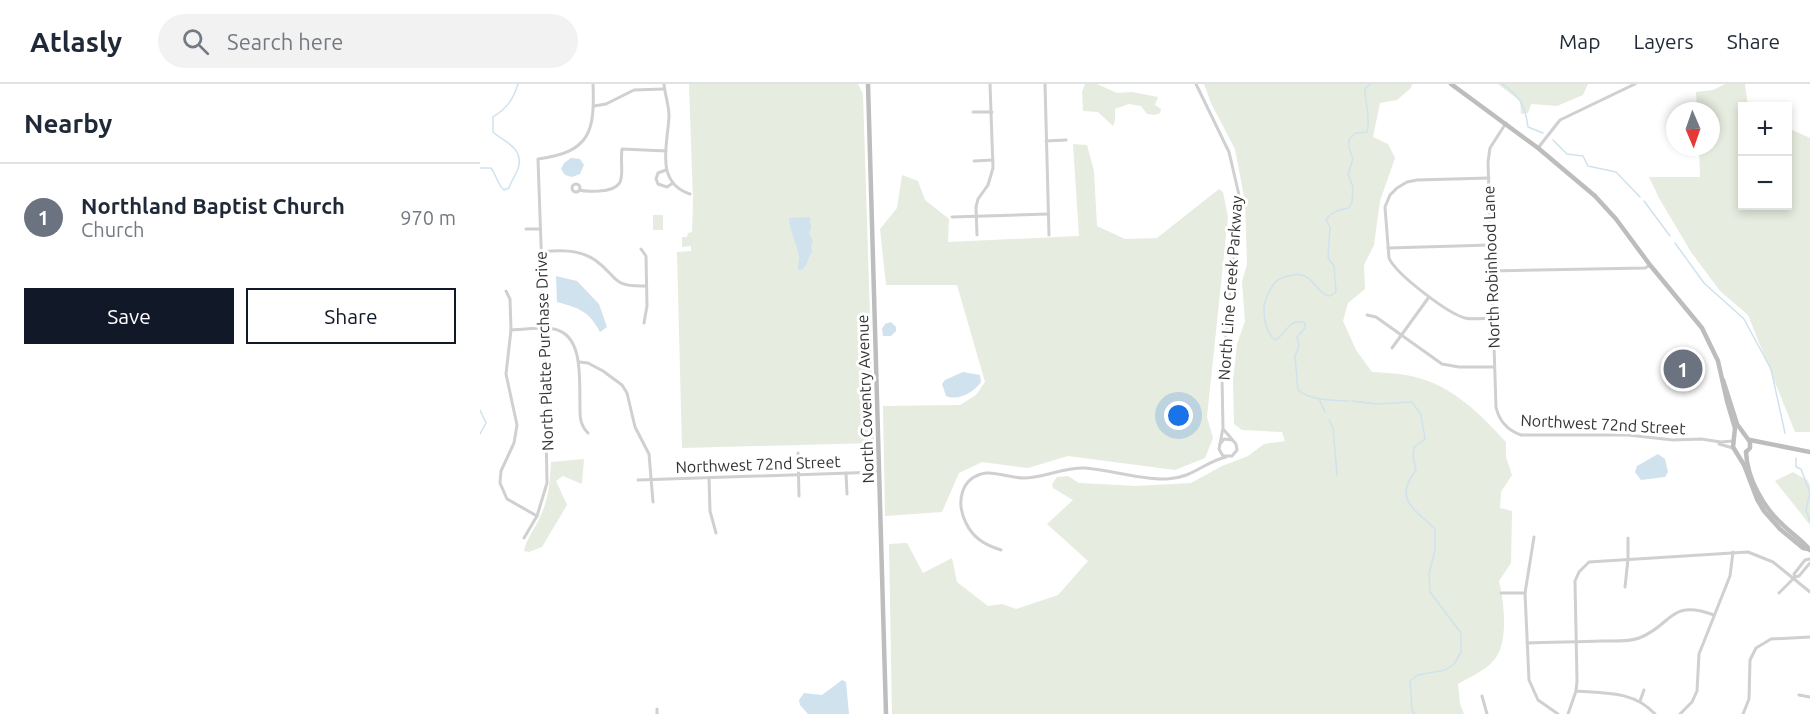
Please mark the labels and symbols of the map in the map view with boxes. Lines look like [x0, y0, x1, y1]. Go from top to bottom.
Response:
north arrow [1666, 102, 1720, 156]
street label: North Robinhood Lane [1479, 185, 1503, 349]
street label: North Line Creek Parkway [1215, 195, 1245, 381]
street label: North Platte Purchase Drive [532, 251, 556, 451]
street label: North Coventry Avenue [853, 314, 877, 484]
pin: 1 [1664, 346, 1702, 392]
your location [1164, 401, 1193, 430]
street label: Northwest 72nd Street [1520, 411, 1687, 437]
street label: Northwest 72nd Street [675, 452, 842, 476]

